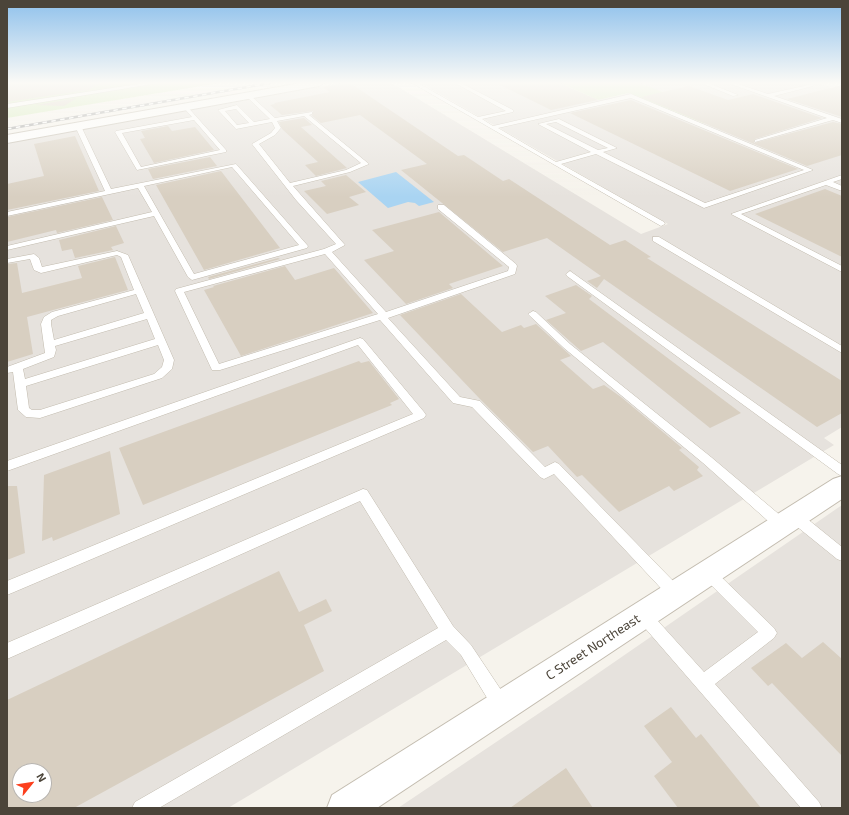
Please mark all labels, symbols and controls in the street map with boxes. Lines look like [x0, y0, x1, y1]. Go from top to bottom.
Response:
street label: C Street Northeast [543, 611, 643, 683]
north arrow [12, 763, 52, 803]
text: N [34, 771, 50, 784]

